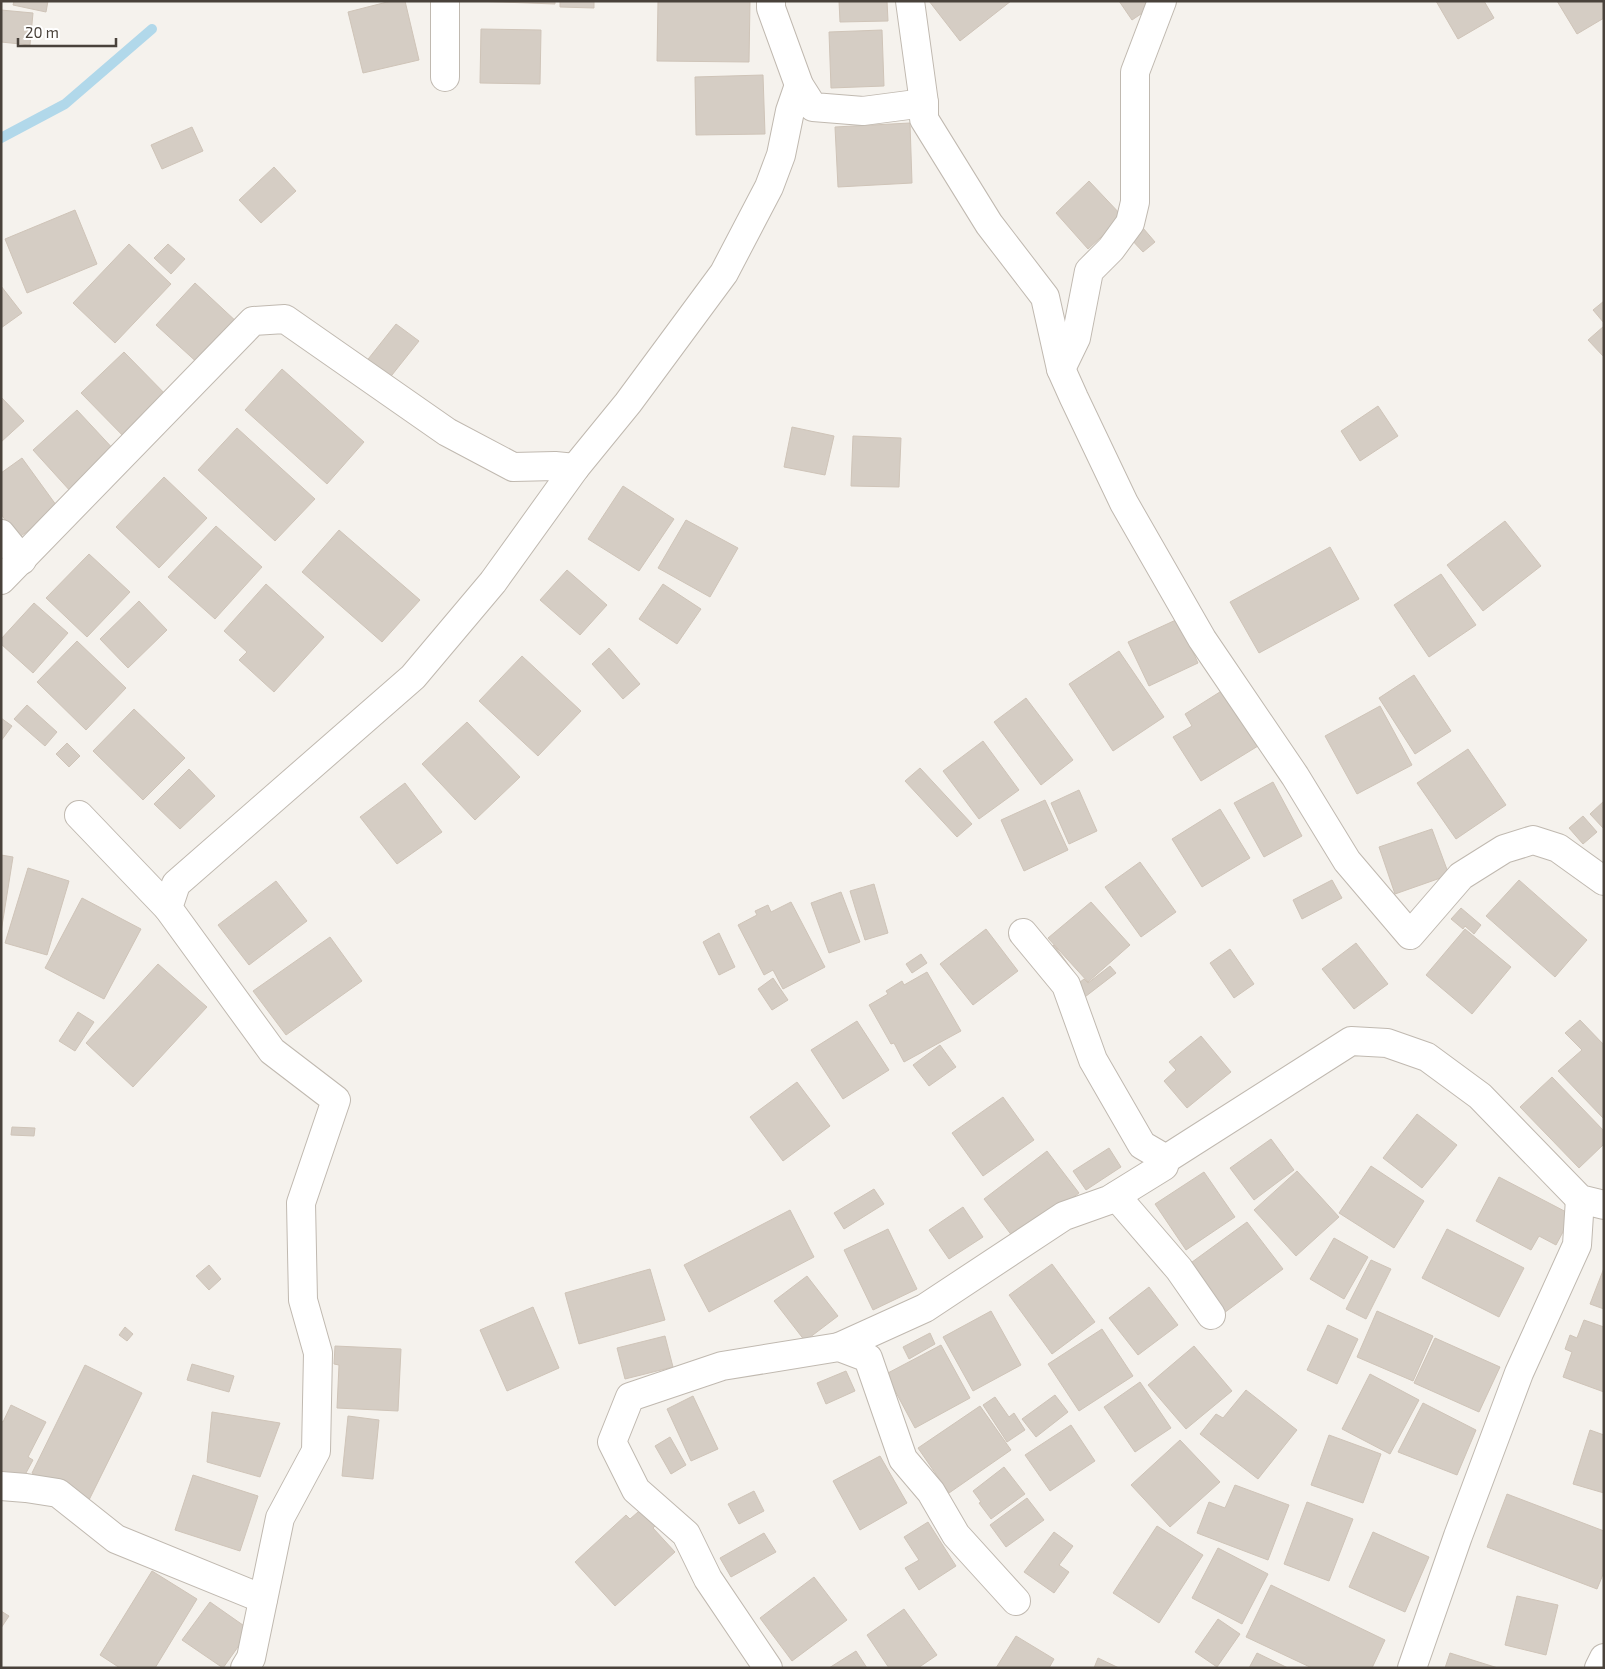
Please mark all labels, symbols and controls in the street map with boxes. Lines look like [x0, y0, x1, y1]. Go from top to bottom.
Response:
scale bar [18, 15, 115, 47]
text: 20 m [25, 23, 59, 41]

